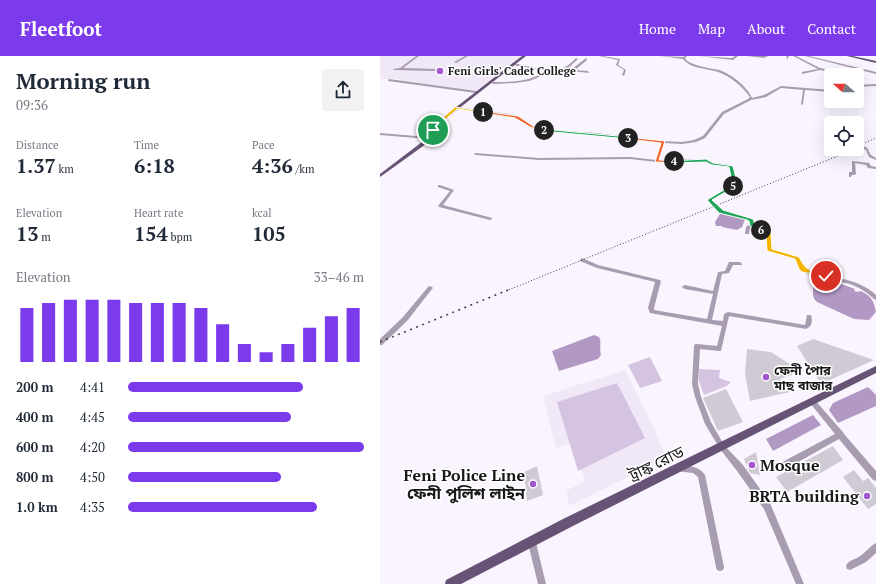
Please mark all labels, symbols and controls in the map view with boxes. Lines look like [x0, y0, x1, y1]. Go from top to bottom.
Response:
text: Fleetfoot [20, 16, 102, 41]
text: Home [639, 19, 676, 38]
text: Map [698, 19, 725, 38]
text: About [747, 19, 785, 38]
text: Contact [807, 19, 856, 38]
place label: Feni Girls' Cadet College [448, 64, 576, 78]
text: Morning run [16, 66, 150, 95]
marker: Feni Girls' Cadet College [435, 66, 445, 76]
north arrow [824, 68, 864, 108]
map controls [824, 68, 864, 156]
button: share [322, 69, 364, 111]
text: 09:36 [16, 96, 48, 114]
pin: 1 [473, 102, 493, 122]
text: 1 [480, 105, 486, 119]
pin [416, 113, 450, 147]
button: locate [824, 116, 864, 156]
icon: arrive [422, 119, 444, 141]
pin: 2 [534, 120, 554, 140]
text: 2 [541, 123, 547, 137]
pin: 3 [618, 128, 638, 148]
text: 3 [625, 131, 631, 145]
text: Distance [16, 138, 59, 152]
text: Time [134, 138, 159, 152]
text: Pace [252, 138, 275, 152]
pin: 4 [664, 151, 684, 171]
text: 1.37 [16, 152, 56, 179]
text: 6:18 [134, 152, 175, 179]
text: 4:36 [252, 152, 293, 179]
text: 4 [671, 154, 677, 168]
text: km [56, 162, 74, 176]
text: /km [293, 162, 314, 176]
pin: 5 [723, 176, 743, 196]
text: 5 [730, 179, 736, 193]
text: Elevation [16, 206, 62, 220]
text: Heart rate [134, 206, 183, 220]
text: kcal [252, 206, 272, 220]
text: 13 [16, 220, 39, 247]
text: 154 [134, 220, 168, 247]
text: 105 [252, 220, 286, 247]
pin: 6 [751, 220, 771, 240]
text: 6 [758, 223, 764, 237]
text: m [39, 230, 51, 244]
text: bpm [168, 230, 192, 244]
pin [809, 259, 843, 293]
icon: check [815, 265, 837, 287]
text: Elevation [16, 268, 71, 286]
text: 33–46 m [314, 268, 364, 286]
place label: ফেনী পৈার মাছ বাজার [773, 361, 833, 394]
marker: ফেনী পৈার মাছ বাজার [761, 372, 771, 382]
text: 200 m [16, 378, 54, 396]
text: 4:41 [80, 378, 105, 396]
text: 400 m [16, 408, 54, 426]
text: 4:45 [80, 408, 105, 426]
text: 600 m [16, 438, 54, 456]
text: 4:20 [80, 438, 105, 456]
street label: ট্রাঙ্ক রোড [624, 440, 688, 486]
place label: Mosque [760, 454, 820, 476]
marker: Mosque [747, 460, 757, 470]
place label: Feni Police Line ফেনী পুলিশ লাইন [403, 464, 526, 504]
text: 800 m [16, 468, 54, 486]
text: 4:50 [80, 468, 105, 486]
marker: Feni Police Line ফেনী পুলিশ লাইন [528, 479, 538, 489]
place label: BRTA building [749, 485, 860, 507]
marker: BRTA building [862, 491, 872, 501]
text: 1.0 km [16, 498, 58, 516]
text: 4:35 [80, 498, 105, 516]

